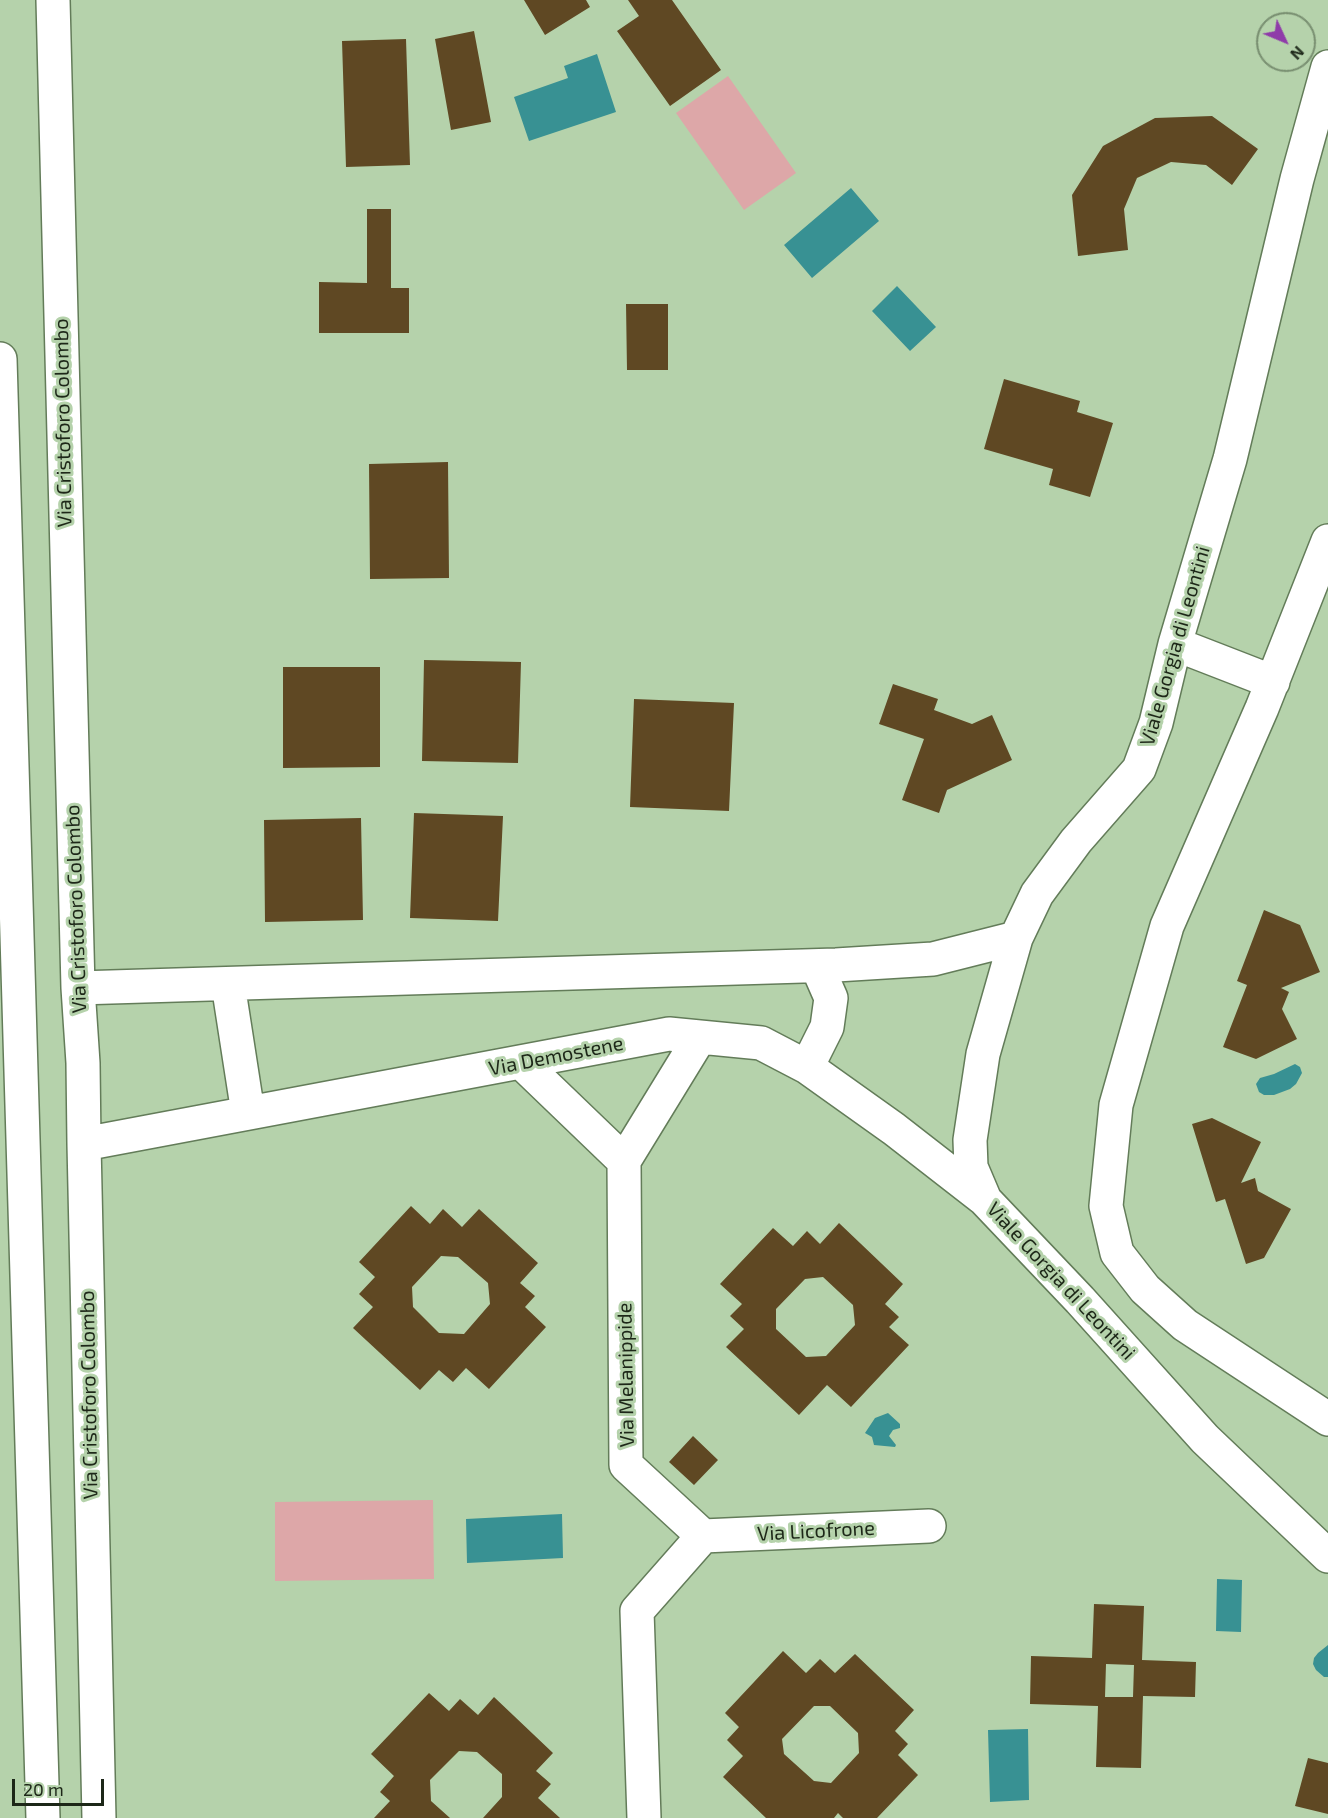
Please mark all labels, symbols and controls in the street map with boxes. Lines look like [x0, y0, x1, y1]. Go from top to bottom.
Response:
north arrow [1256, 12, 1316, 72]
text: N [1287, 43, 1309, 64]
street label: Via Cristoforo Colombo [49, 318, 77, 528]
street label: Viale Gorgia di Leontini [1135, 543, 1215, 749]
street label: Via Cristoforo Colombo [60, 804, 92, 1014]
street label: Via Demostene [487, 1031, 625, 1081]
street label: Viale Gorgia di Leontini [982, 1197, 1140, 1365]
street label: Via Cristoforo Colombo [75, 1290, 103, 1500]
street label: Via Melanippide [613, 1302, 639, 1448]
street label: Via Licofrone [757, 1516, 875, 1546]
scale bar [15, 1767, 106, 1805]
text: 20 m [23, 1778, 64, 1800]

